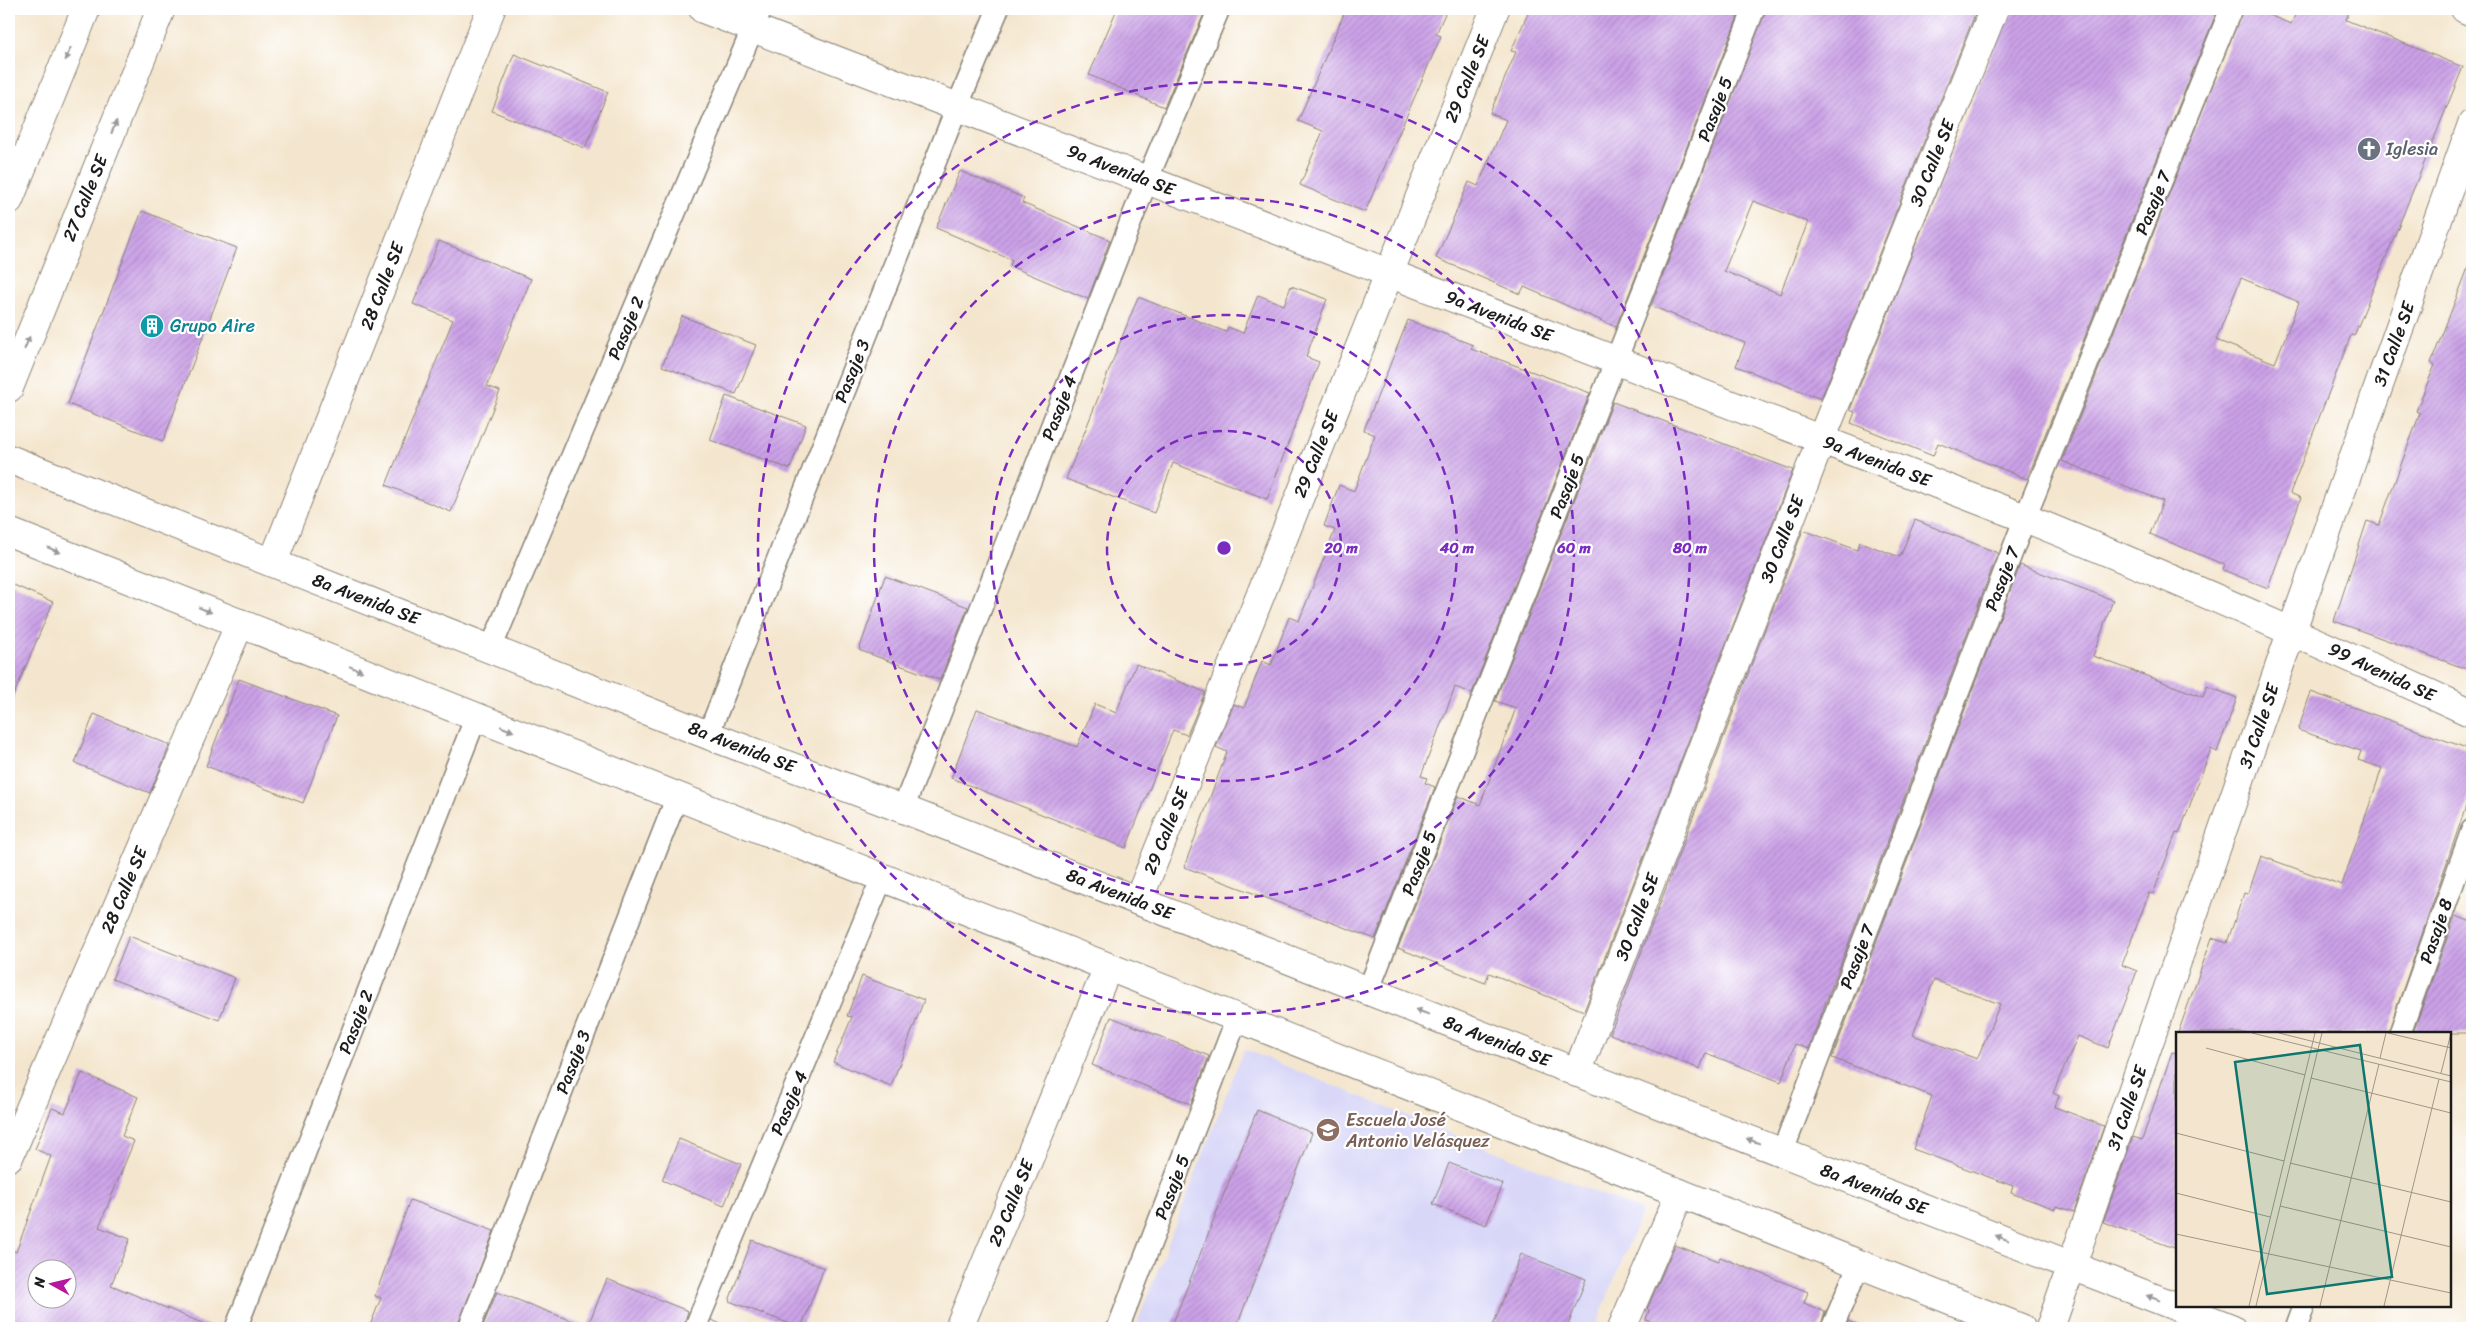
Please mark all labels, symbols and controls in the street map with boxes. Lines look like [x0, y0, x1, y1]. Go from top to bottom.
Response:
street label: 29 Calle SE [1435, 29, 1499, 128]
one-way arrow [64, 47, 72, 62]
street label: Pasaje 5 [1688, 72, 1742, 146]
street label: 30 Calle SE [1900, 114, 1964, 212]
one-way arrow [110, 120, 118, 134]
place label: Iglesia [2385, 133, 2438, 165]
street label: 9a Avenida SE [1062, 135, 1181, 206]
church icon: Iglesia [2356, 136, 2382, 162]
street label: 27 Calle SE [53, 149, 117, 246]
street label: Pasaje 7 [2126, 164, 2181, 240]
street label: 28 Calle SE [351, 237, 414, 335]
street label: 9a Avenida SE [1440, 281, 1559, 352]
street label: Pasaje 2 [598, 291, 654, 365]
street label: 31 Calle SE [2364, 296, 2424, 391]
place label: Grupo Aire [170, 310, 255, 342]
building icon: Grupo Aire [139, 313, 165, 339]
street label: Pasaje 3 [825, 334, 879, 408]
one-way arrow [24, 335, 31, 350]
street label: Pasaje 4 [1032, 371, 1086, 445]
street label: 29 Calle SE [1284, 404, 1348, 503]
street label: 9a Avenida SE [1818, 426, 1937, 497]
street label: Pasaje 5 [1540, 449, 1594, 523]
street label: 30 Calle SE [1751, 490, 1814, 588]
text: 20 m [1323, 535, 1358, 561]
text: 40 m [1439, 535, 1475, 561]
text: 60 m [1556, 535, 1591, 561]
text: 80 m [1672, 535, 1707, 561]
centre of rings [1215, 539, 1233, 557]
street label: Pasaje 7 [1975, 540, 2030, 616]
one-way arrow [47, 546, 62, 554]
street label: 8a Avenida SE [307, 564, 425, 635]
one-way arrow [198, 606, 212, 614]
street label: 99 Avenida SE [2323, 633, 2442, 711]
one-way arrow [349, 666, 363, 674]
street label: 31 Calle SE [2230, 678, 2289, 773]
street label: 8a Avenida SE [683, 712, 801, 783]
one-way arrow [500, 726, 515, 733]
street label: 29 Calle SE [1134, 781, 1198, 880]
street label: Pasaje 5 [1392, 826, 1446, 900]
street label: 28 Calle SE [91, 841, 157, 938]
street label: 8a Avenida SE [1061, 859, 1179, 930]
street label: 30 Calle SE [1606, 868, 1669, 966]
street label: Pasaje 8 [2410, 894, 2462, 968]
street label: Pasaje 7 [1830, 918, 1885, 994]
street label: Pasaje 2 [329, 985, 383, 1059]
street label: 8a Avenida SE [1438, 1006, 1556, 1077]
one-way arrow [1414, 1008, 1429, 1016]
street label: Pasaje 3 [546, 1025, 600, 1099]
inset map [2176, 1032, 2451, 1307]
street label: 31 Calle SE [2098, 1060, 2157, 1155]
street label: Pasaje 4 [761, 1066, 817, 1140]
place label: Escuela José Antonio Velásquez [1345, 1104, 1490, 1157]
school or university icon: Escuela José Antonio Velásquez [1315, 1117, 1341, 1143]
one-way arrow [1745, 1137, 1760, 1144]
street label: Pasaje 5 [1145, 1150, 1199, 1224]
street label: 29 Calle SE [979, 1153, 1043, 1252]
street label: 8a Avenida SE [1815, 1154, 1933, 1225]
one-way arrow [1995, 1234, 2009, 1242]
north arrow [28, 1260, 78, 1310]
text: N [26, 1275, 53, 1290]
one-way arrow [2146, 1293, 2160, 1301]

